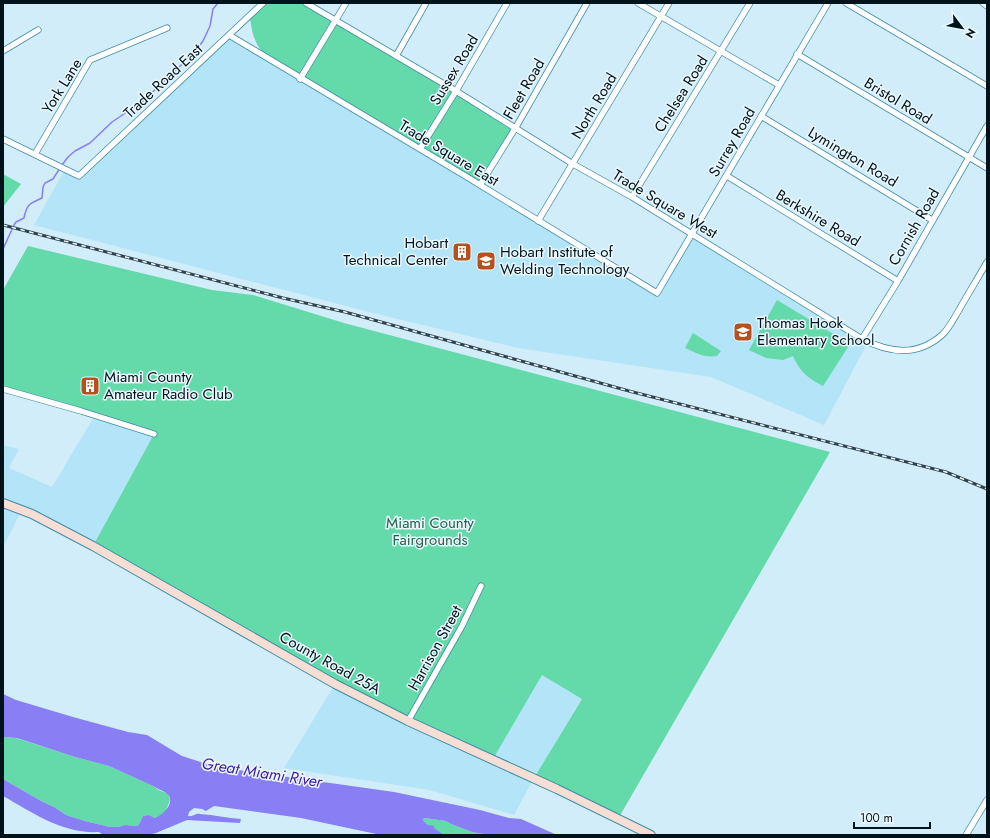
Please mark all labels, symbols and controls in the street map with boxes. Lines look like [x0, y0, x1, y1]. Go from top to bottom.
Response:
north arrow [942, 8, 982, 48]
text: N [961, 25, 980, 41]
street label: Sussex Road [424, 31, 484, 109]
street label: Trade Road East [119, 38, 208, 123]
street label: Chelsea Road [649, 51, 713, 137]
street label: York Lane [37, 54, 88, 118]
street label: Fleet Road [498, 55, 550, 123]
street label: North Road [566, 69, 622, 143]
street label: Bristol Road [860, 72, 936, 130]
street label: Surrey Road [703, 103, 761, 181]
street label: Trade Square East [395, 114, 503, 192]
street label: Lymington Road [804, 122, 902, 192]
street label: Trade Square West [608, 164, 722, 244]
street label: Berkshire Road [772, 184, 864, 252]
street label: Cornish Road [883, 184, 945, 270]
place label: Hobart Technical Center [343, 232, 449, 271]
building icon: Hobart Technical Center [451, 241, 473, 263]
place label: Hobart Institute of Welding Technology [500, 241, 630, 280]
school or university icon: Hobart Institute of Welding Technology [475, 250, 497, 272]
place label: Thomas Hook Elementary School [757, 312, 874, 351]
school or university icon: Thomas Hook Elementary School [732, 321, 754, 343]
place label: Miami County Amateur Radio Club [104, 366, 233, 405]
building icon: Miami County Amateur Radio Club [79, 375, 101, 397]
park label: Miami County Fairgrounds [386, 512, 474, 551]
street label: Harrison Street [402, 601, 468, 695]
street label: County Road 25A [275, 626, 385, 700]
water label: Great Miami River [200, 752, 325, 794]
scale bar [854, 804, 930, 830]
text: 100 m [860, 809, 893, 827]

